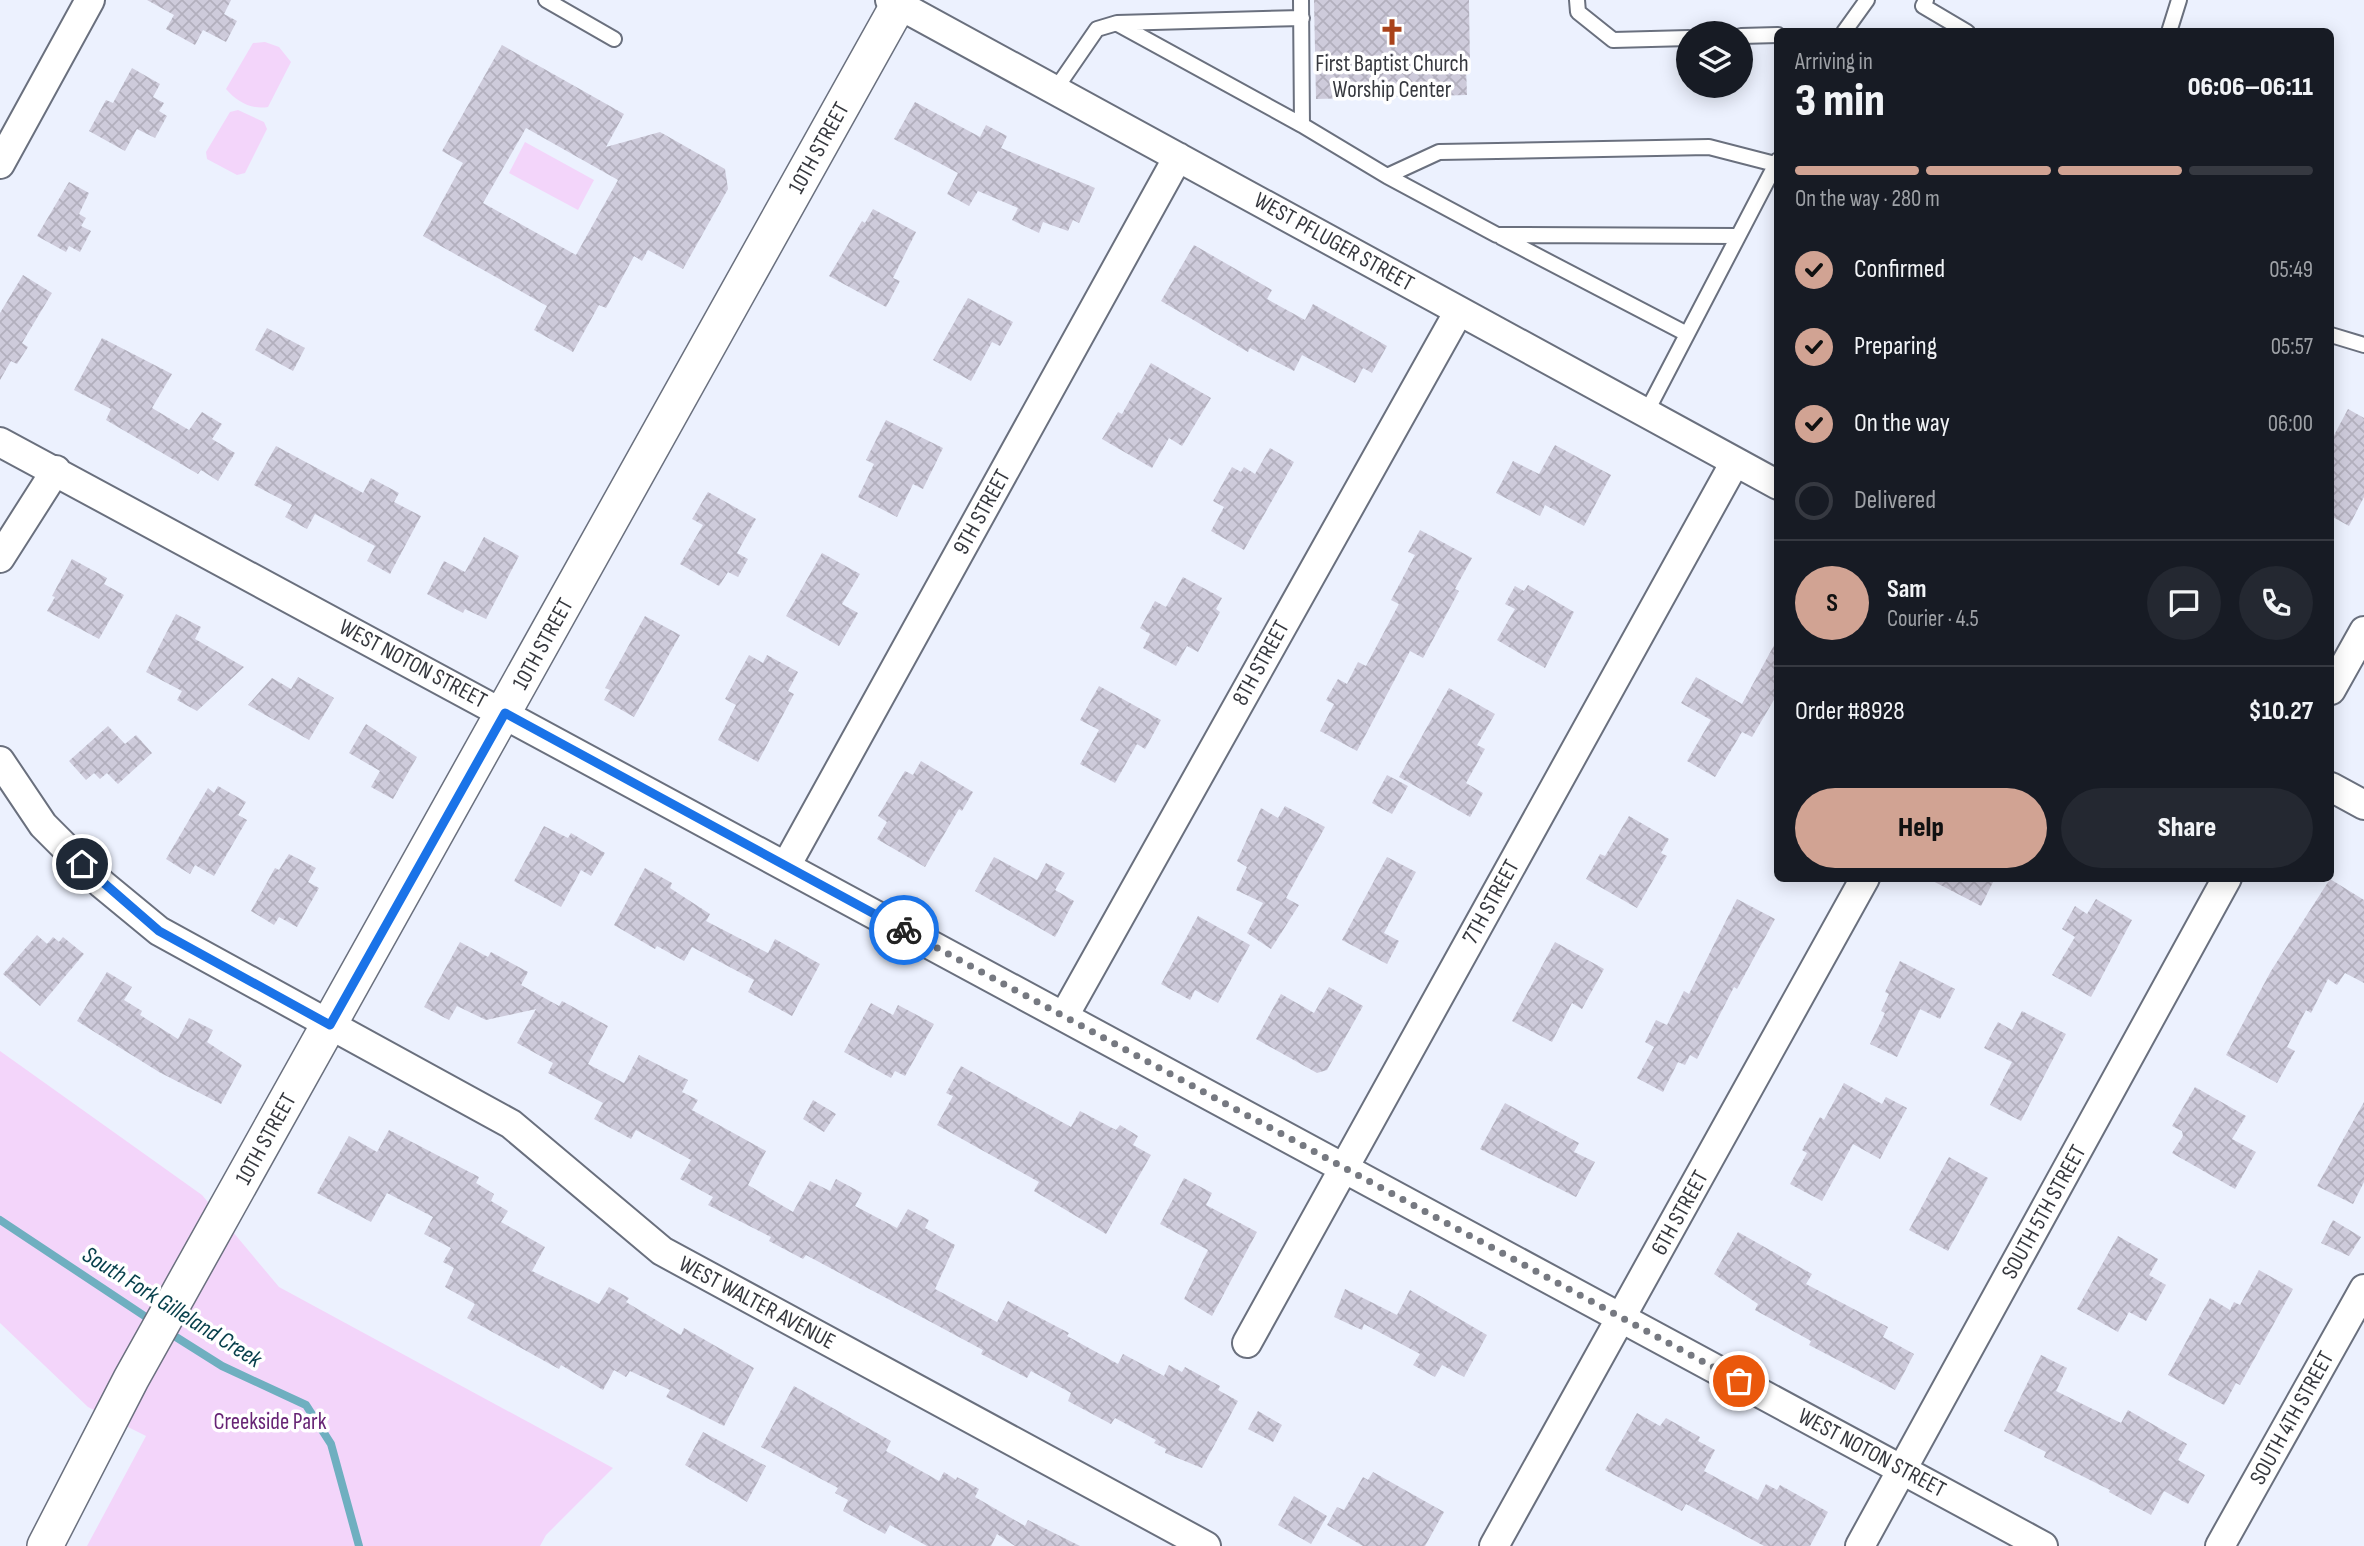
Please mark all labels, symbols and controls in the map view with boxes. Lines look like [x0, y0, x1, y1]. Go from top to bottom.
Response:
church icon: First Baptist Church Worship Center [1377, 17, 1407, 47]
map controls [1676, 21, 1753, 98]
button: layers [1676, 21, 1753, 98]
text: Arriving in [1795, 48, 1873, 76]
place label: First Baptist Church Worship Center [1315, 50, 1469, 104]
text: 06:06–06:11 [2188, 72, 2313, 103]
text: 3 min [1795, 74, 1885, 129]
street label: 10TH STREET [782, 97, 856, 199]
text: On the way · 280 m [1795, 185, 1940, 213]
street label: WEST PFLUGER STREET [1249, 186, 1419, 298]
icon: check [1795, 251, 1833, 289]
text: Confirmed [1854, 254, 1945, 285]
text: 05:49 [2269, 256, 2313, 284]
icon: check [1795, 328, 1833, 366]
text: Preparing [1854, 331, 1937, 362]
text: 05:57 [2271, 333, 2313, 361]
icon: check [1795, 405, 1833, 443]
text: On the way [1854, 408, 1950, 439]
text: 06:00 [2268, 410, 2313, 438]
street label: 9TH STREET [947, 465, 1017, 559]
text: Delivered [1854, 485, 1936, 516]
button: chat [2147, 566, 2221, 640]
button: phone [2239, 566, 2313, 640]
text: Sam [1887, 574, 1927, 605]
text: S [1826, 588, 1838, 619]
street label: 10TH STREET [506, 593, 580, 695]
text: Courier · 4.5 [1887, 605, 1979, 633]
street label: WEST NOTON STREET [334, 613, 492, 715]
street label: 8TH STREET [1226, 616, 1296, 710]
text: Order #8928 [1795, 696, 1905, 727]
text: $10.27 [2249, 696, 2313, 727]
button: Help [1795, 788, 2047, 868]
button: Share [2061, 788, 2313, 868]
pin [52, 834, 112, 894]
icon: home [63, 845, 101, 883]
street label: 7TH STREET [1456, 855, 1526, 949]
courier [869, 895, 939, 965]
icon: bike [885, 911, 923, 949]
street label: 10TH STREET [229, 1088, 303, 1190]
street label: SOUTH 5TH STREET [1996, 1140, 2092, 1284]
street label: 6TH STREET [1645, 1166, 1715, 1260]
water label: South Fork Gilleland Creek [77, 1240, 268, 1374]
street label: WEST WALTER AVENUE [674, 1250, 840, 1356]
street label: SOUTH 4TH STREET [2244, 1346, 2340, 1490]
pin [1709, 1351, 1769, 1411]
icon: bag [1720, 1362, 1758, 1400]
street label: WEST NOTON STREET [1793, 1402, 1951, 1504]
park label: Creekside Park [214, 1408, 327, 1436]

